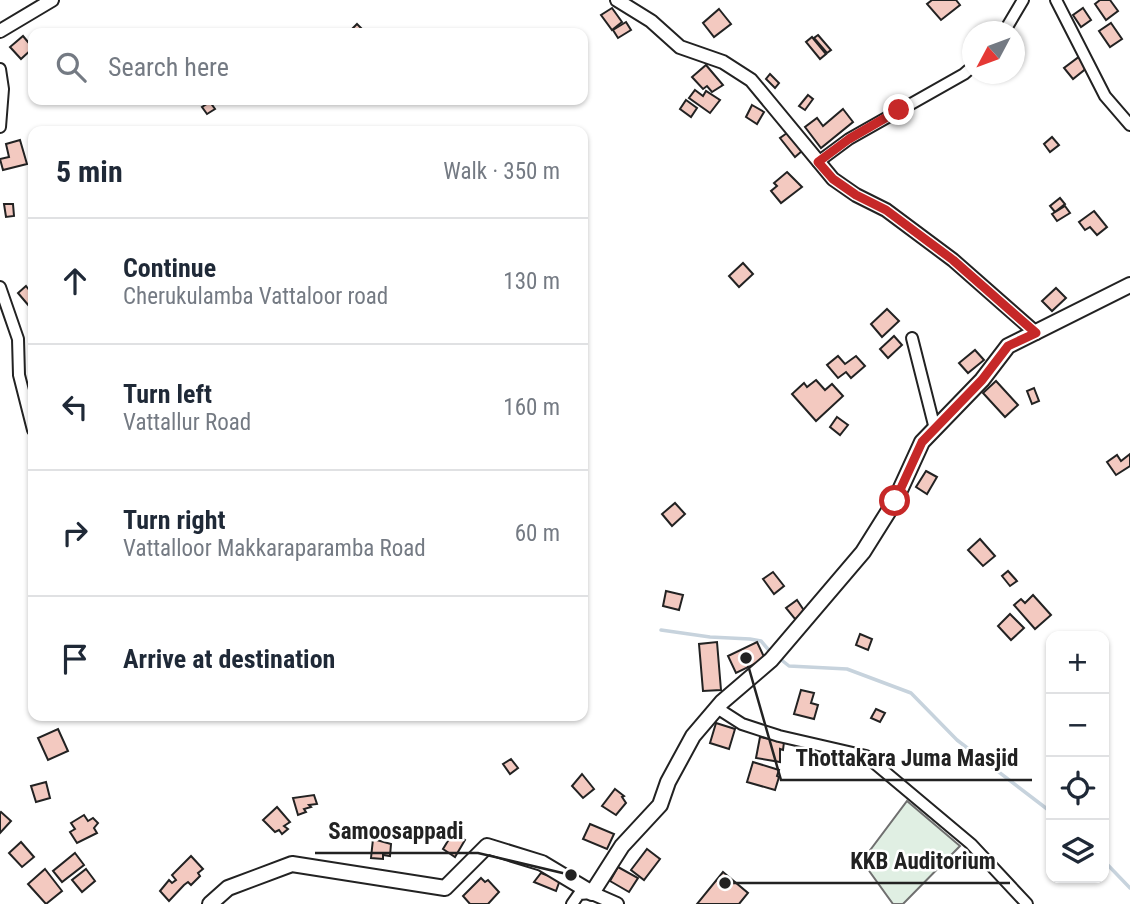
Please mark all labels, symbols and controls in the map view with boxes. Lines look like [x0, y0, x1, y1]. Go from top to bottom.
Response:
north arrow [962, 21, 1025, 84]
search box [28, 28, 588, 105]
icon: search [52, 48, 90, 86]
text: Search here [108, 52, 229, 82]
route end [883, 94, 914, 125]
text: 5 min [56, 154, 123, 189]
text: Walk · 350 m [443, 158, 560, 185]
text: Continue [123, 253, 216, 283]
icon: ahead [56, 262, 94, 300]
text: 130 m [503, 268, 560, 295]
text: Cherukulamba Vattaloor road [123, 283, 388, 310]
text: Turn left [123, 379, 212, 409]
icon: left [56, 388, 94, 426]
text: 160 m [503, 394, 560, 421]
text: Vattallur Road [123, 409, 251, 436]
route start [879, 485, 910, 516]
text: Turn right [123, 505, 225, 535]
icon: right [56, 514, 94, 552]
text: 60 m [515, 520, 560, 547]
text: Vattalloor Makkaraparamba Road [123, 535, 426, 562]
map controls [1046, 631, 1109, 883]
button: + [1046, 631, 1109, 694]
icon: arrive [56, 640, 94, 678]
text: Arrive at destination [123, 644, 335, 674]
button: − [1046, 694, 1109, 757]
callout: Thottakara Juma Masjid [781, 736, 1032, 780]
text: Thottakara Juma Masjid [796, 745, 1018, 772]
button: locate [1046, 757, 1109, 820]
callout: Samoosappadi [315, 809, 478, 853]
text: Samoosappadi [328, 818, 464, 845]
button: layers [1046, 820, 1109, 883]
callout: KKB Auditorium [837, 839, 1010, 883]
text: KKB Auditorium [850, 848, 996, 875]

